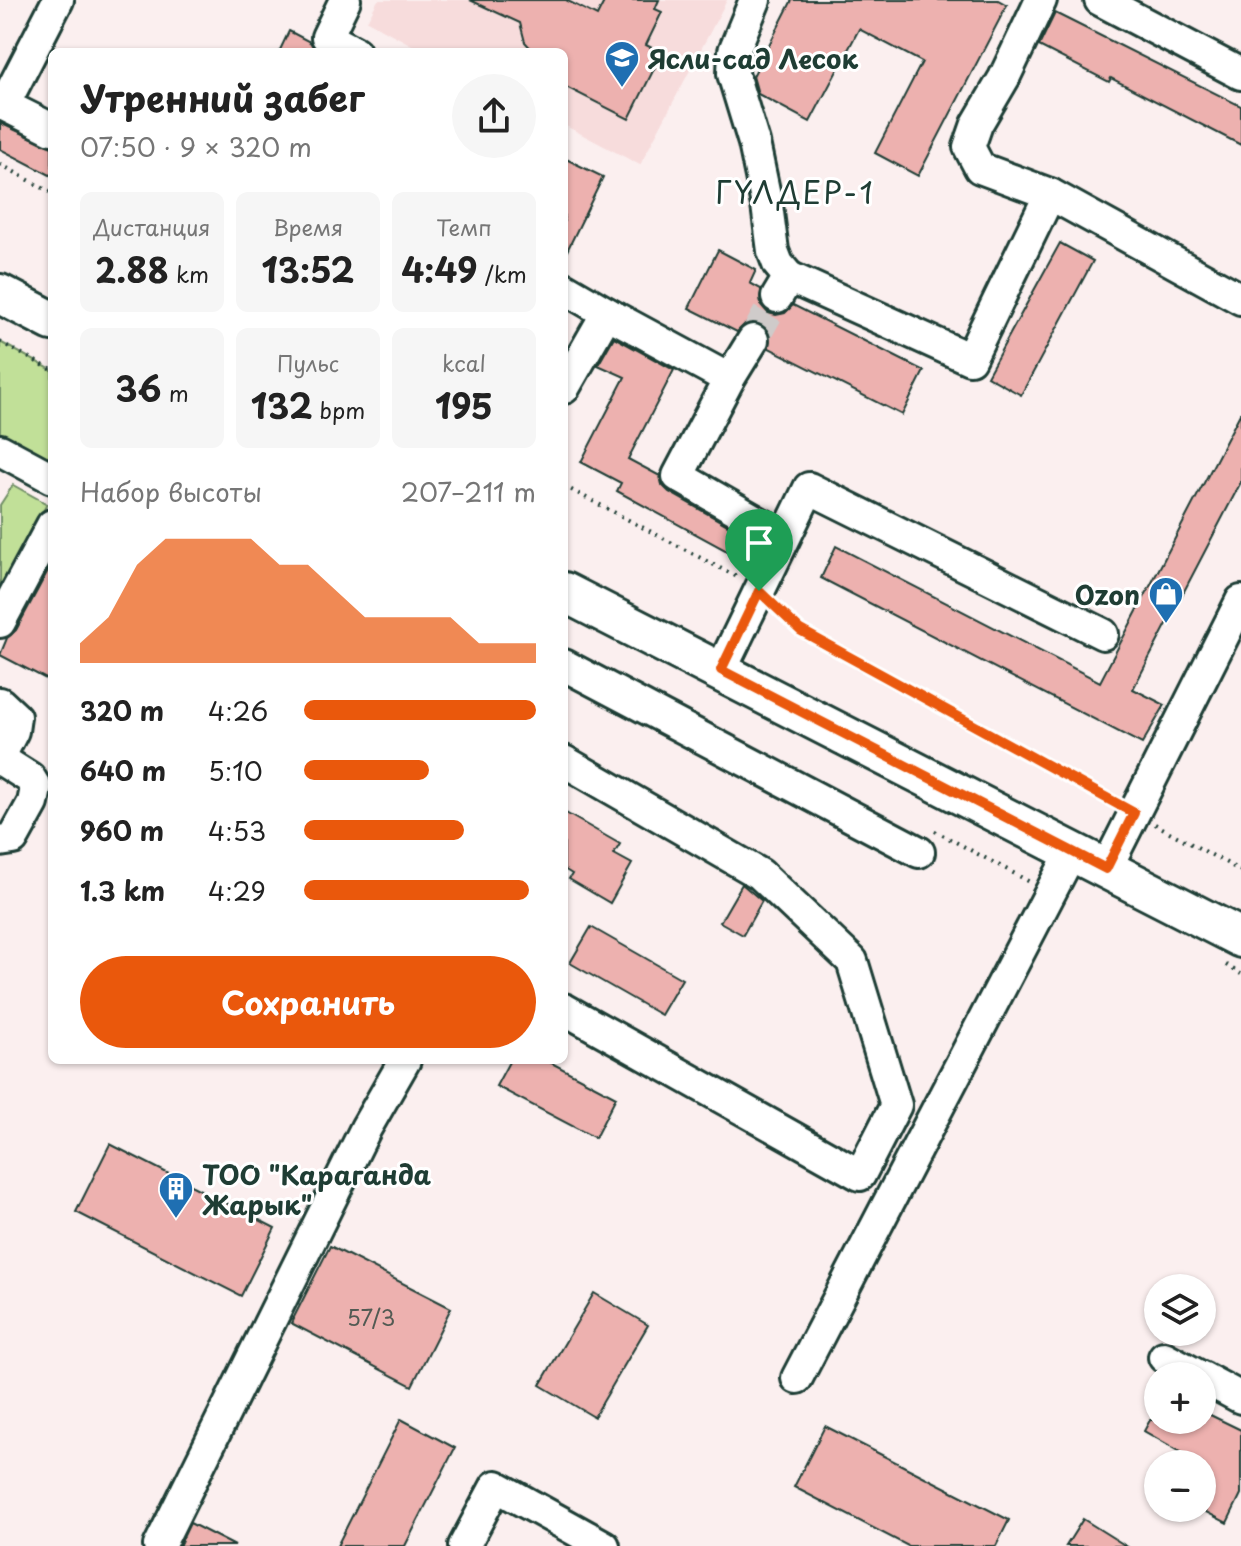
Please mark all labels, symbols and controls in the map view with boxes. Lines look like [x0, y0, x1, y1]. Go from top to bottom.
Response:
school or university icon: Ясли-сад Лесок [603, 39, 641, 89]
place label: Ясли-сад Лесок [648, 39, 858, 78]
text: Утренний забег [80, 70, 365, 124]
button: share [452, 74, 536, 158]
text: 07:50 · 9 × 320 m [80, 127, 312, 166]
district label: ГҮЛДЕР-1 [715, 169, 875, 214]
text: Дистанция [94, 210, 210, 243]
text: Время [273, 210, 343, 243]
text: Темп [436, 210, 492, 243]
text: 2.88 [95, 243, 169, 295]
text: 13:52 [262, 243, 354, 295]
text: 4:49 [401, 243, 478, 295]
text: km [169, 257, 209, 290]
text: /km [478, 257, 527, 290]
text: Пульс [277, 346, 339, 379]
text: kcal [442, 346, 486, 379]
text: 36 [115, 362, 162, 414]
text: m [162, 376, 189, 409]
text: 132 [251, 379, 312, 431]
text: 195 [435, 379, 493, 431]
text: bpm [312, 393, 365, 426]
text: Набор высоты [80, 472, 262, 511]
text: 207–211 m [401, 472, 536, 511]
pin [725, 509, 793, 591]
icon: arrive [737, 521, 781, 565]
place label: Ozon [1075, 575, 1140, 614]
shop icon: Ozon [1147, 575, 1185, 625]
text: 320 m [80, 691, 164, 730]
text: 4:26 [208, 691, 268, 730]
text: 640 m [80, 751, 166, 790]
text: 5:10 [208, 751, 263, 790]
text: 960 m [80, 811, 164, 850]
text: 4:53 [208, 811, 266, 850]
text: 1.3 km [80, 871, 165, 910]
text: 4:29 [208, 871, 266, 910]
button: Сохранить [80, 956, 536, 1048]
place label: ТОО "Караганда Жарык" [202, 1155, 432, 1224]
building icon: ТОО "Караганда Жарык" [157, 1170, 195, 1220]
map controls [1144, 1274, 1216, 1522]
button: layers [1144, 1274, 1216, 1346]
house number: 57/3 [347, 1300, 395, 1333]
button: + [1144, 1362, 1216, 1434]
button: − [1144, 1450, 1216, 1522]

